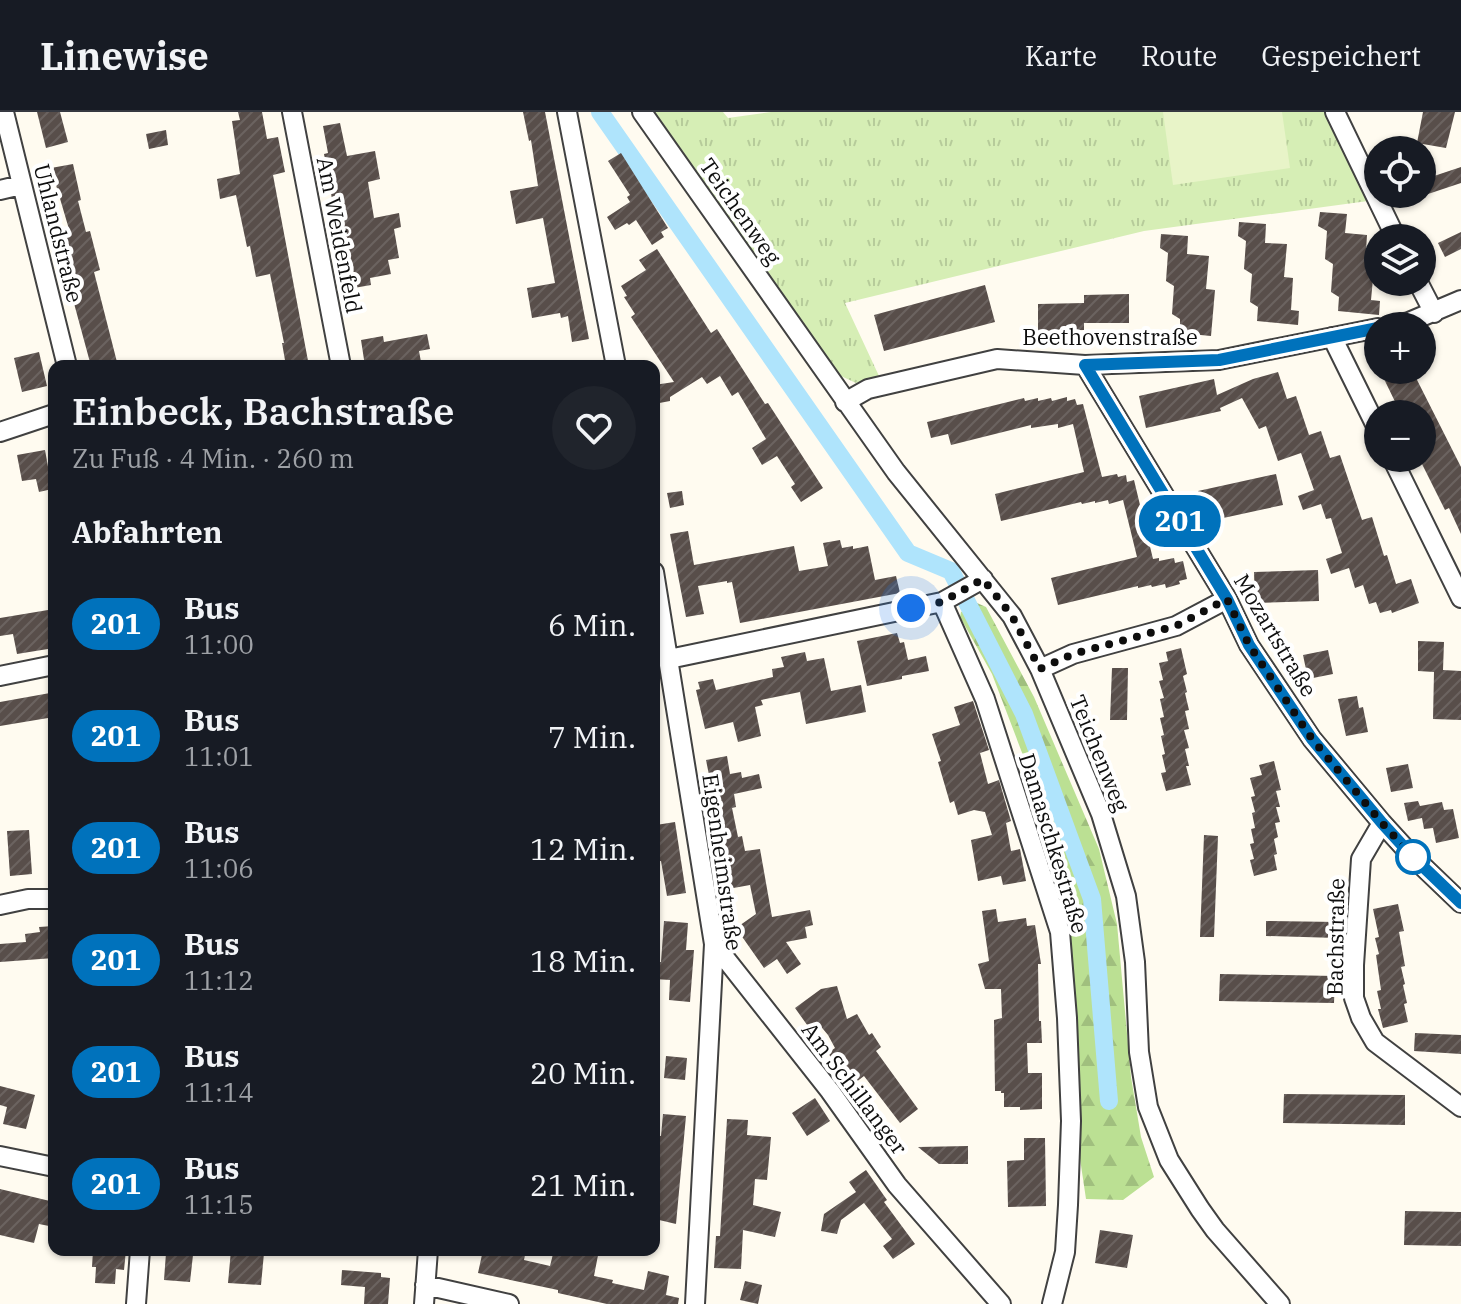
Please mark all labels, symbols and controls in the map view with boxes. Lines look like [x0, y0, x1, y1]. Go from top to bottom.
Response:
text: Linewise [40, 31, 209, 80]
text: Karte [1025, 37, 1097, 74]
text: Route [1141, 37, 1217, 74]
text: Gespeichert [1261, 37, 1421, 74]
map controls [1364, 136, 1436, 472]
button: locate [1364, 136, 1436, 208]
street label: Teichenweg [694, 152, 788, 270]
street label: Am Weidenfeld [311, 154, 369, 316]
street label: Uhlandstraße [28, 161, 90, 305]
button: layers [1364, 224, 1436, 296]
button: + [1364, 312, 1436, 384]
street label: Beethovenstraße [1022, 322, 1198, 351]
text: Einbeck, Bachstraße [72, 386, 454, 435]
button: heart [552, 386, 636, 470]
button: − [1364, 400, 1436, 472]
text: Zu Fuß · 4 Min. · 260 m [72, 441, 354, 475]
line badge: 201 [1134, 495, 1226, 547]
text: 201 [1155, 502, 1205, 539]
text: Abfahrten [72, 512, 223, 551]
street label: Mozartstraße [1228, 568, 1324, 702]
text: Bus [184, 588, 239, 627]
your location [891, 588, 931, 628]
text: 201 [91, 605, 141, 642]
text: 6 Min. [548, 605, 636, 644]
text: 11:00 [184, 627, 254, 661]
street label: Teichenweg [1063, 690, 1137, 816]
text: Bus [184, 700, 239, 739]
text: 201 [91, 717, 141, 754]
text: 7 Min. [548, 717, 636, 756]
text: 11:01 [184, 739, 254, 773]
street label: Damaschkestraße [1013, 750, 1095, 936]
street label: Eigenheimstraße [696, 772, 750, 952]
text: Bus [184, 812, 239, 851]
text: 201 [91, 829, 141, 866]
text: 12 Min. [530, 829, 636, 868]
unlabelled marker [1396, 840, 1430, 874]
text: 11:06 [184, 851, 254, 885]
street label: Bachstraße [1319, 878, 1351, 996]
text: Bus [184, 924, 239, 963]
text: 201 [91, 941, 141, 978]
text: 18 Min. [530, 941, 636, 980]
text: 11:12 [184, 963, 254, 997]
street label: Am Schillanger [796, 1016, 914, 1160]
text: Bus [184, 1036, 239, 1075]
text: 201 [91, 1053, 141, 1090]
text: 20 Min. [530, 1053, 636, 1092]
text: 11:14 [184, 1075, 254, 1109]
text: Bus [184, 1148, 239, 1187]
text: 201 [91, 1165, 141, 1202]
text: 21 Min. [530, 1165, 636, 1204]
text: 11:15 [184, 1187, 254, 1221]

